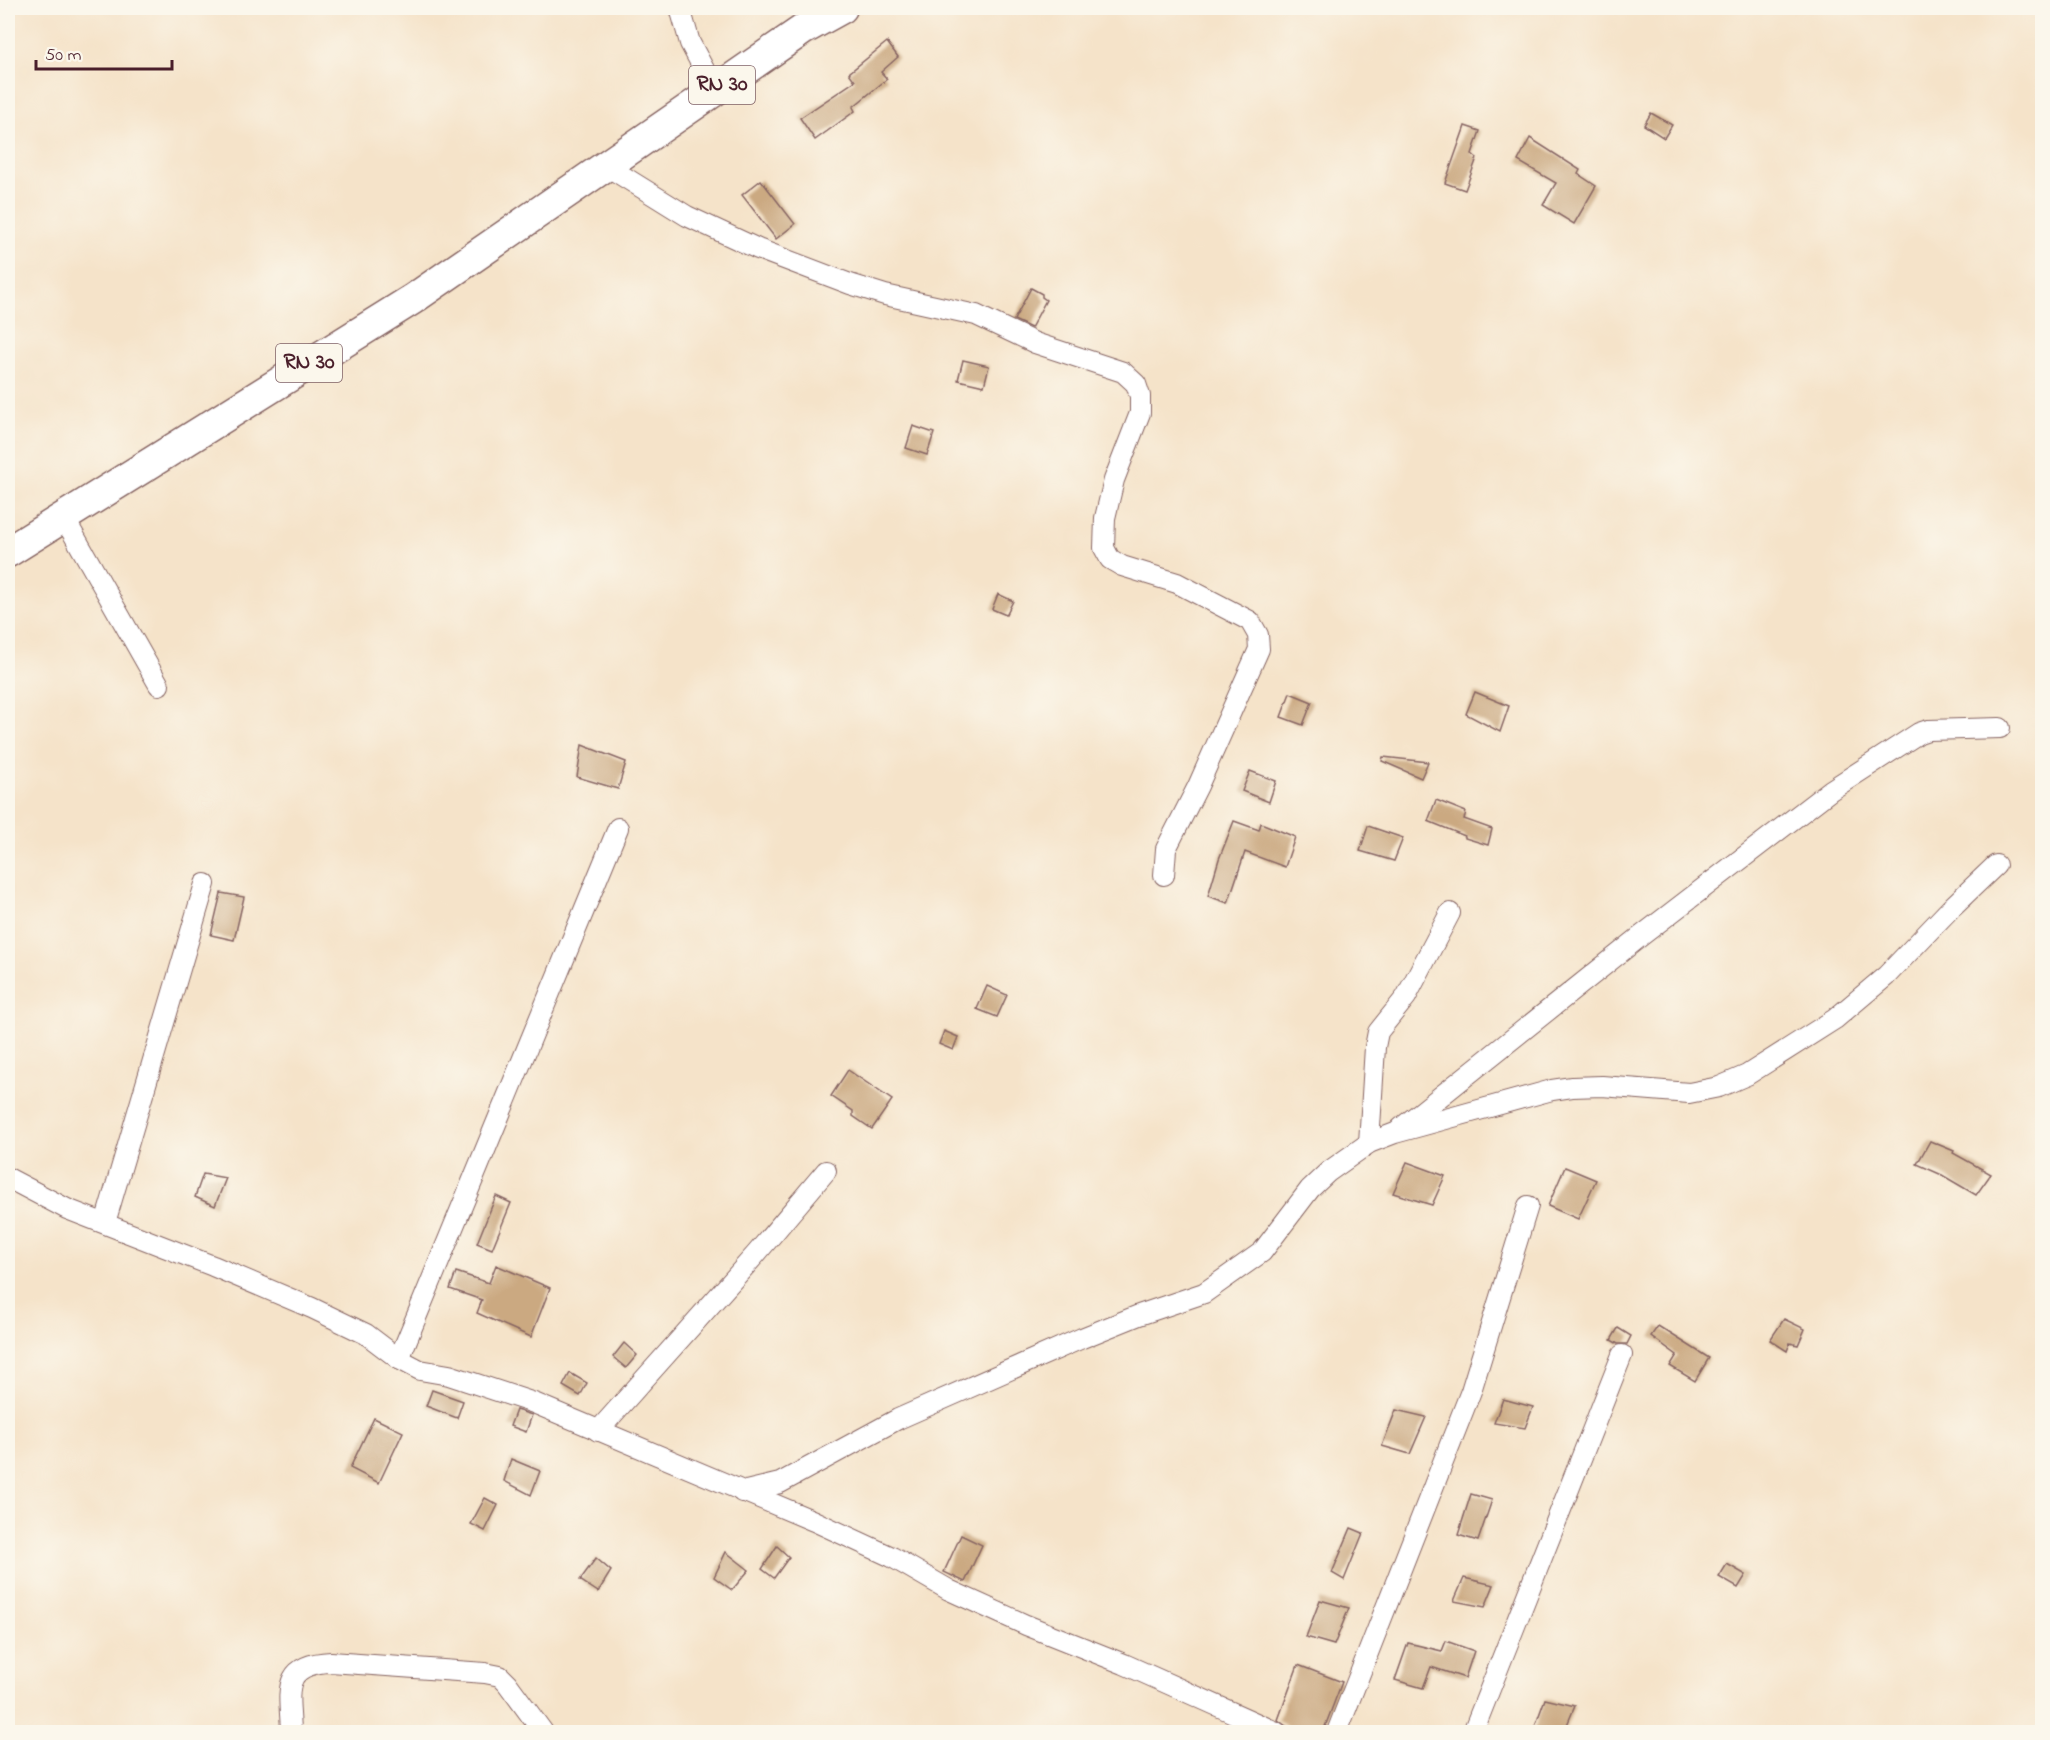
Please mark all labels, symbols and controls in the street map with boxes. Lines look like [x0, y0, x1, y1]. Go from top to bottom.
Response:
scale bar [36, 33, 172, 71]
text: 50 m [45, 43, 82, 69]
road number: RN 30 [689, 66, 755, 104]
road number: RN 30 [276, 344, 342, 382]

